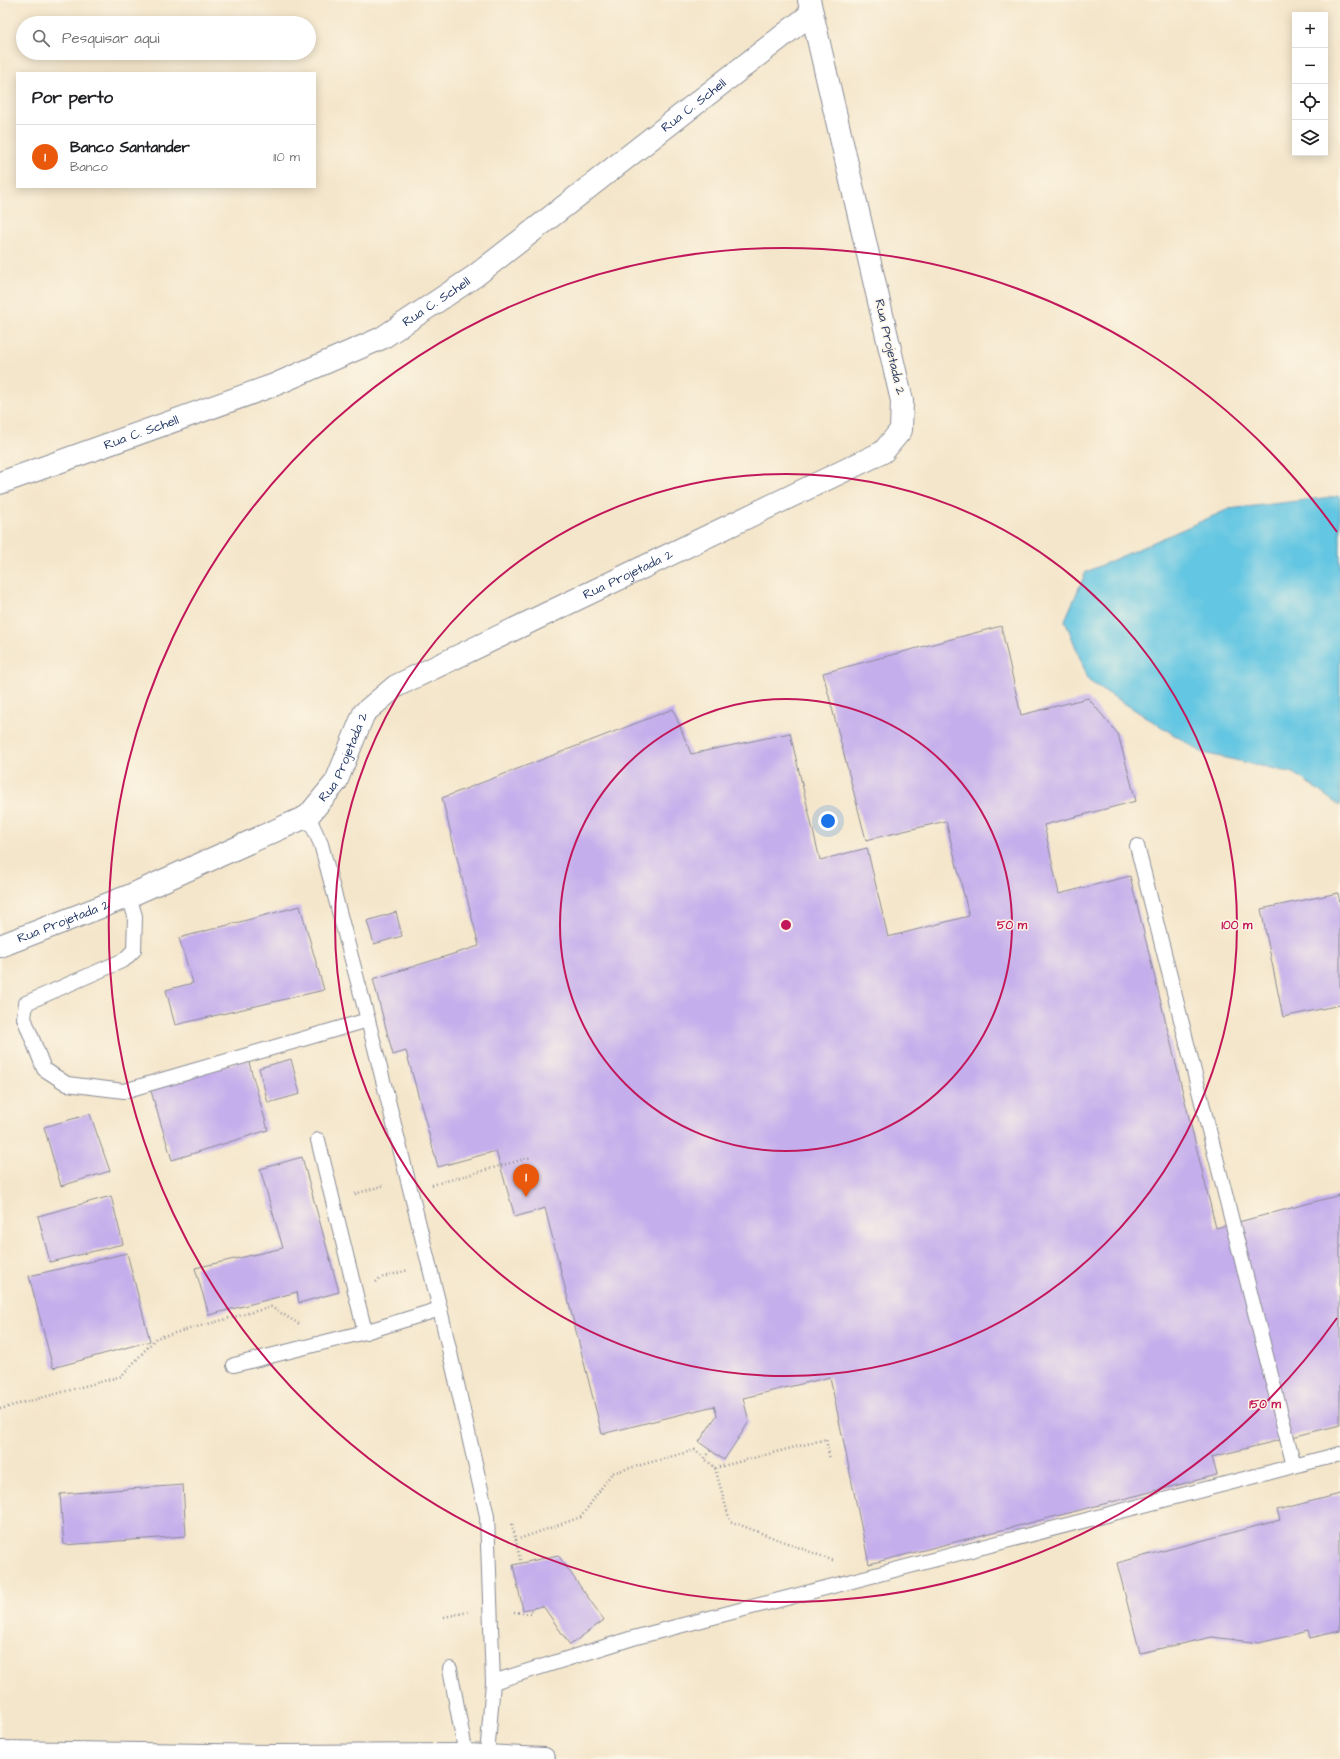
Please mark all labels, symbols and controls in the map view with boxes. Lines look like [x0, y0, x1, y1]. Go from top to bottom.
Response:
map controls [1292, 12, 1328, 156]
button: + [1292, 12, 1328, 48]
search box [16, 16, 316, 60]
icon: search [30, 27, 52, 49]
text: Pesquisar aqui [62, 28, 159, 49]
button: − [1292, 48, 1328, 84]
street label: Rua C. Schell [657, 74, 730, 136]
button: locate [1292, 84, 1328, 120]
text: Por perto [32, 86, 113, 110]
button: layers [1292, 120, 1328, 156]
text: Banco Santander [70, 137, 190, 158]
text: 1 [44, 148, 46, 166]
text: 110 m [273, 148, 300, 166]
text: Banco [70, 158, 108, 176]
street label: Rua C. Schell [399, 273, 474, 331]
street label: Rua Projetada 2 [870, 297, 910, 397]
street label: Rua C. Schell [101, 411, 181, 454]
street label: Rua Projetada 2 [580, 545, 676, 604]
street label: Rua Projetada 2 [314, 709, 373, 806]
your location [818, 811, 838, 831]
street label: Rua Projetada 2 [15, 895, 113, 947]
text: 50 m [997, 917, 1028, 934]
text: 100 m [1222, 917, 1253, 934]
centre of rings [779, 918, 793, 932]
pin: 1 [513, 1164, 539, 1197]
text: 150 m [1249, 1396, 1282, 1413]

